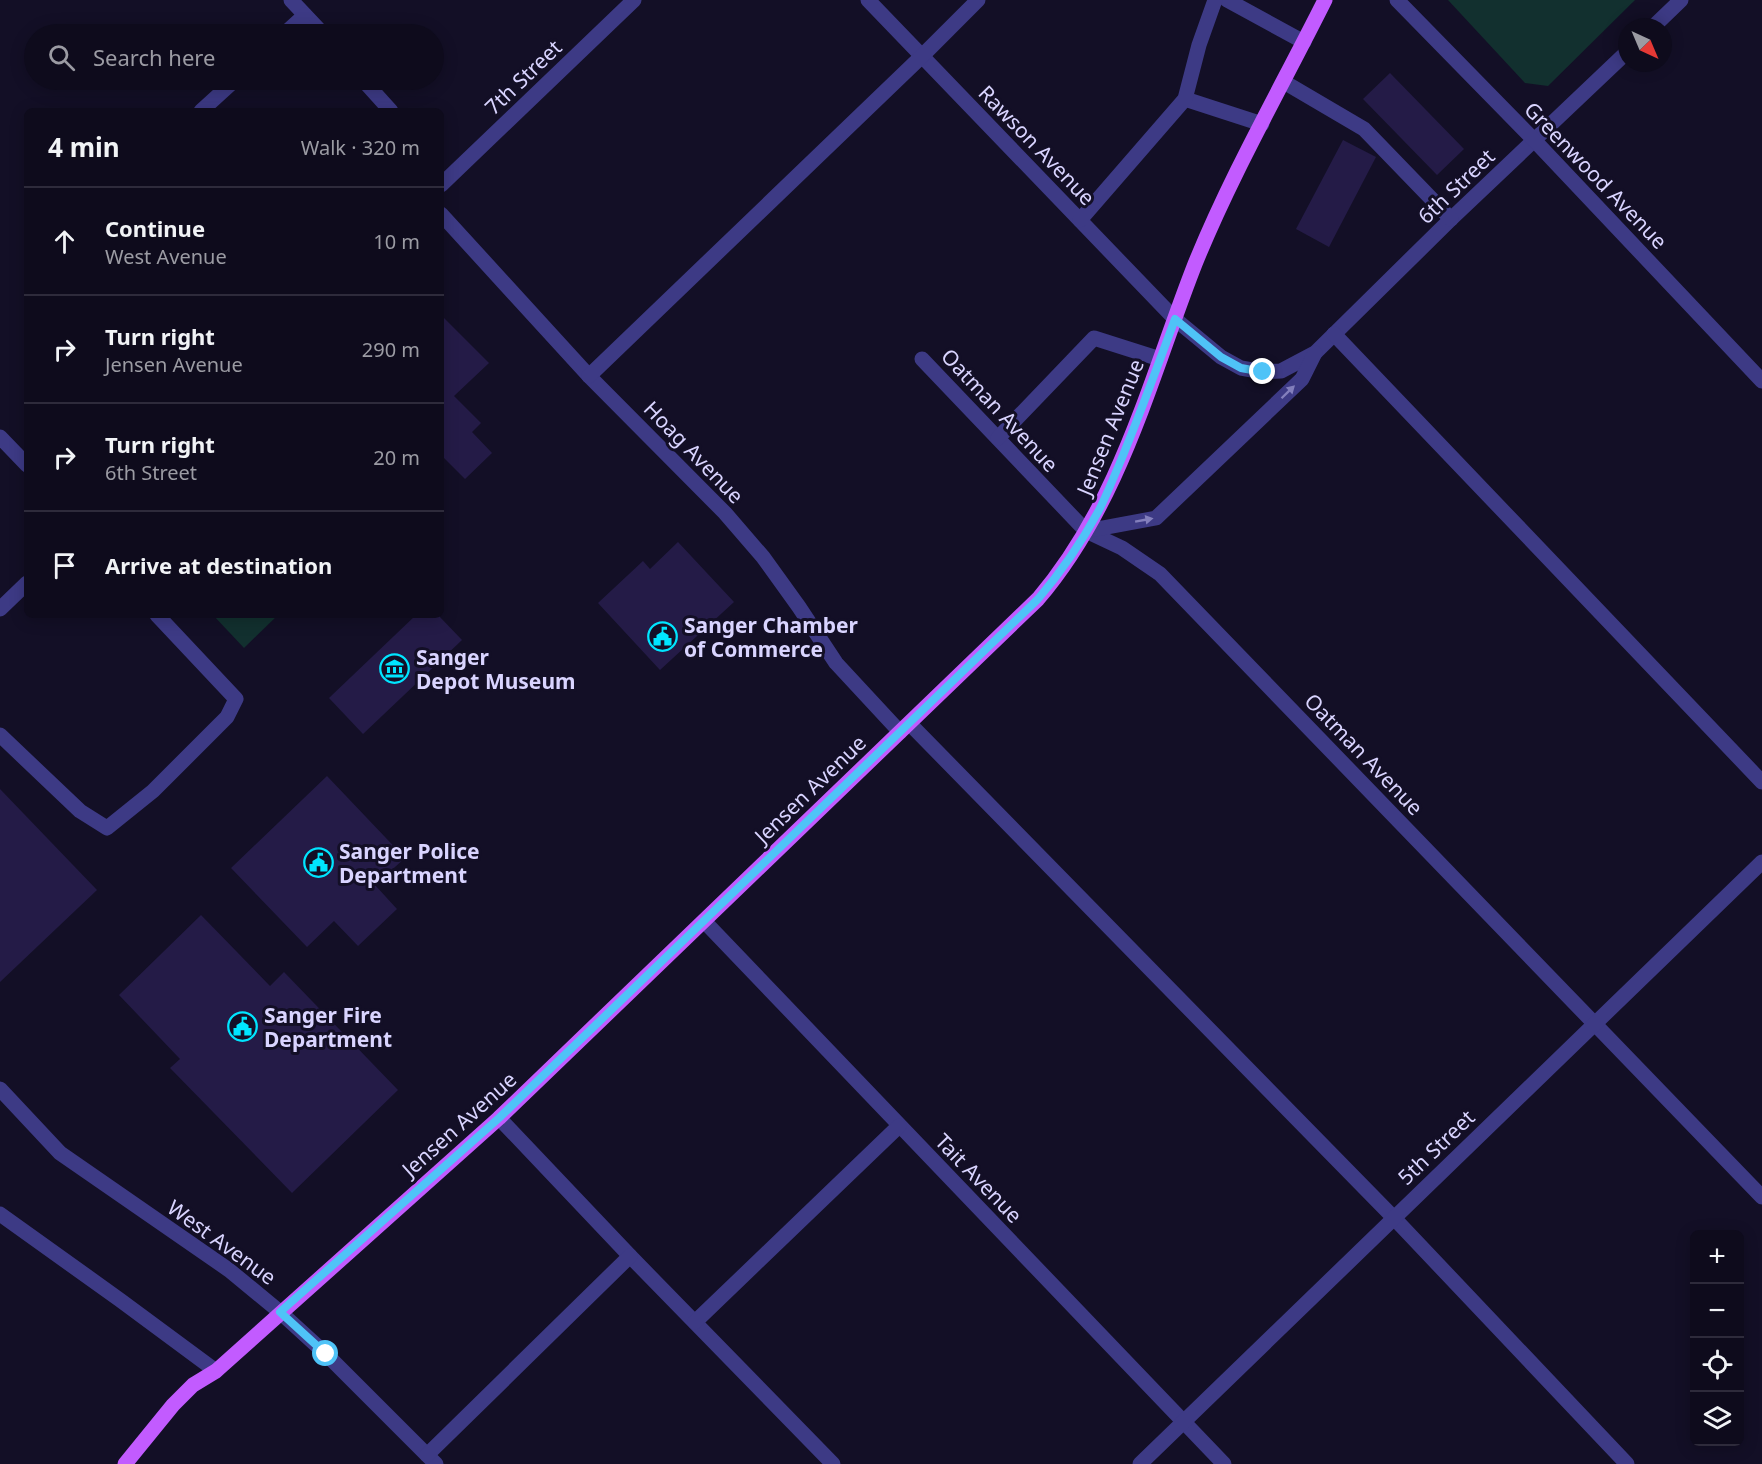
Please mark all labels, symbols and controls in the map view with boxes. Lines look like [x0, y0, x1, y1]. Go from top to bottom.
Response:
north arrow [1618, 18, 1672, 72]
search box [24, 24, 444, 90]
street label: 7th Street [479, 33, 568, 121]
icon: search [45, 41, 78, 74]
text: Search here [93, 42, 215, 72]
street label: Rawson Avenue [973, 79, 1101, 211]
street label: Greenwood Avenue [1518, 95, 1674, 255]
text: 4 min [48, 129, 120, 165]
text: Walk · 320 m [301, 134, 420, 161]
street label: 6th Street [1412, 142, 1501, 230]
text: Continue [105, 213, 205, 243]
icon: ahead [48, 225, 81, 258]
text: 10 m [373, 228, 420, 255]
text: West Avenue [105, 243, 227, 270]
text: Turn right [105, 321, 215, 351]
icon: right [48, 333, 81, 366]
text: 290 m [362, 336, 420, 363]
street label: Oatman Avenue [935, 342, 1065, 478]
text: Jensen Avenue [105, 351, 243, 378]
street label: Jensen Avenue [1069, 355, 1150, 501]
route end [1249, 358, 1275, 384]
one-way arrow [1280, 386, 1295, 399]
street label: Hoag Avenue [638, 395, 750, 509]
text: Turn right [105, 429, 215, 459]
icon: right [48, 441, 81, 474]
text: 20 m [373, 444, 420, 471]
text: 6th Street [105, 459, 197, 486]
one-way arrow [1134, 515, 1153, 524]
icon: arrive [48, 549, 81, 582]
text: Arrive at destination [105, 550, 332, 580]
place label: Sanger Chamber of Commerce [684, 611, 858, 663]
public building icon: Sanger Chamber of Commerce [647, 621, 679, 653]
place label: Sanger Depot Museum [416, 643, 576, 695]
museum icon: Sanger Depot Museum [379, 653, 411, 685]
street label: Oatman Avenue [1299, 687, 1429, 821]
street label: Jensen Avenue [747, 729, 872, 851]
place label: Sanger Police Department [339, 837, 480, 889]
public building icon: Sanger Police Department [302, 847, 334, 879]
place label: Sanger Fire Department [264, 1001, 392, 1053]
public building icon: Sanger Fire Department [227, 1011, 259, 1043]
street label: Jensen Avenue [394, 1065, 522, 1184]
street label: 5th Street [1392, 1103, 1481, 1191]
street label: Tait Avenue [929, 1127, 1029, 1229]
street label: West Avenue [162, 1193, 282, 1291]
map controls [1690, 1230, 1744, 1446]
button: + [1690, 1230, 1744, 1284]
button: − [1690, 1284, 1744, 1338]
button: locate [1690, 1338, 1744, 1392]
route start [312, 1340, 338, 1366]
button: layers [1690, 1392, 1744, 1446]

